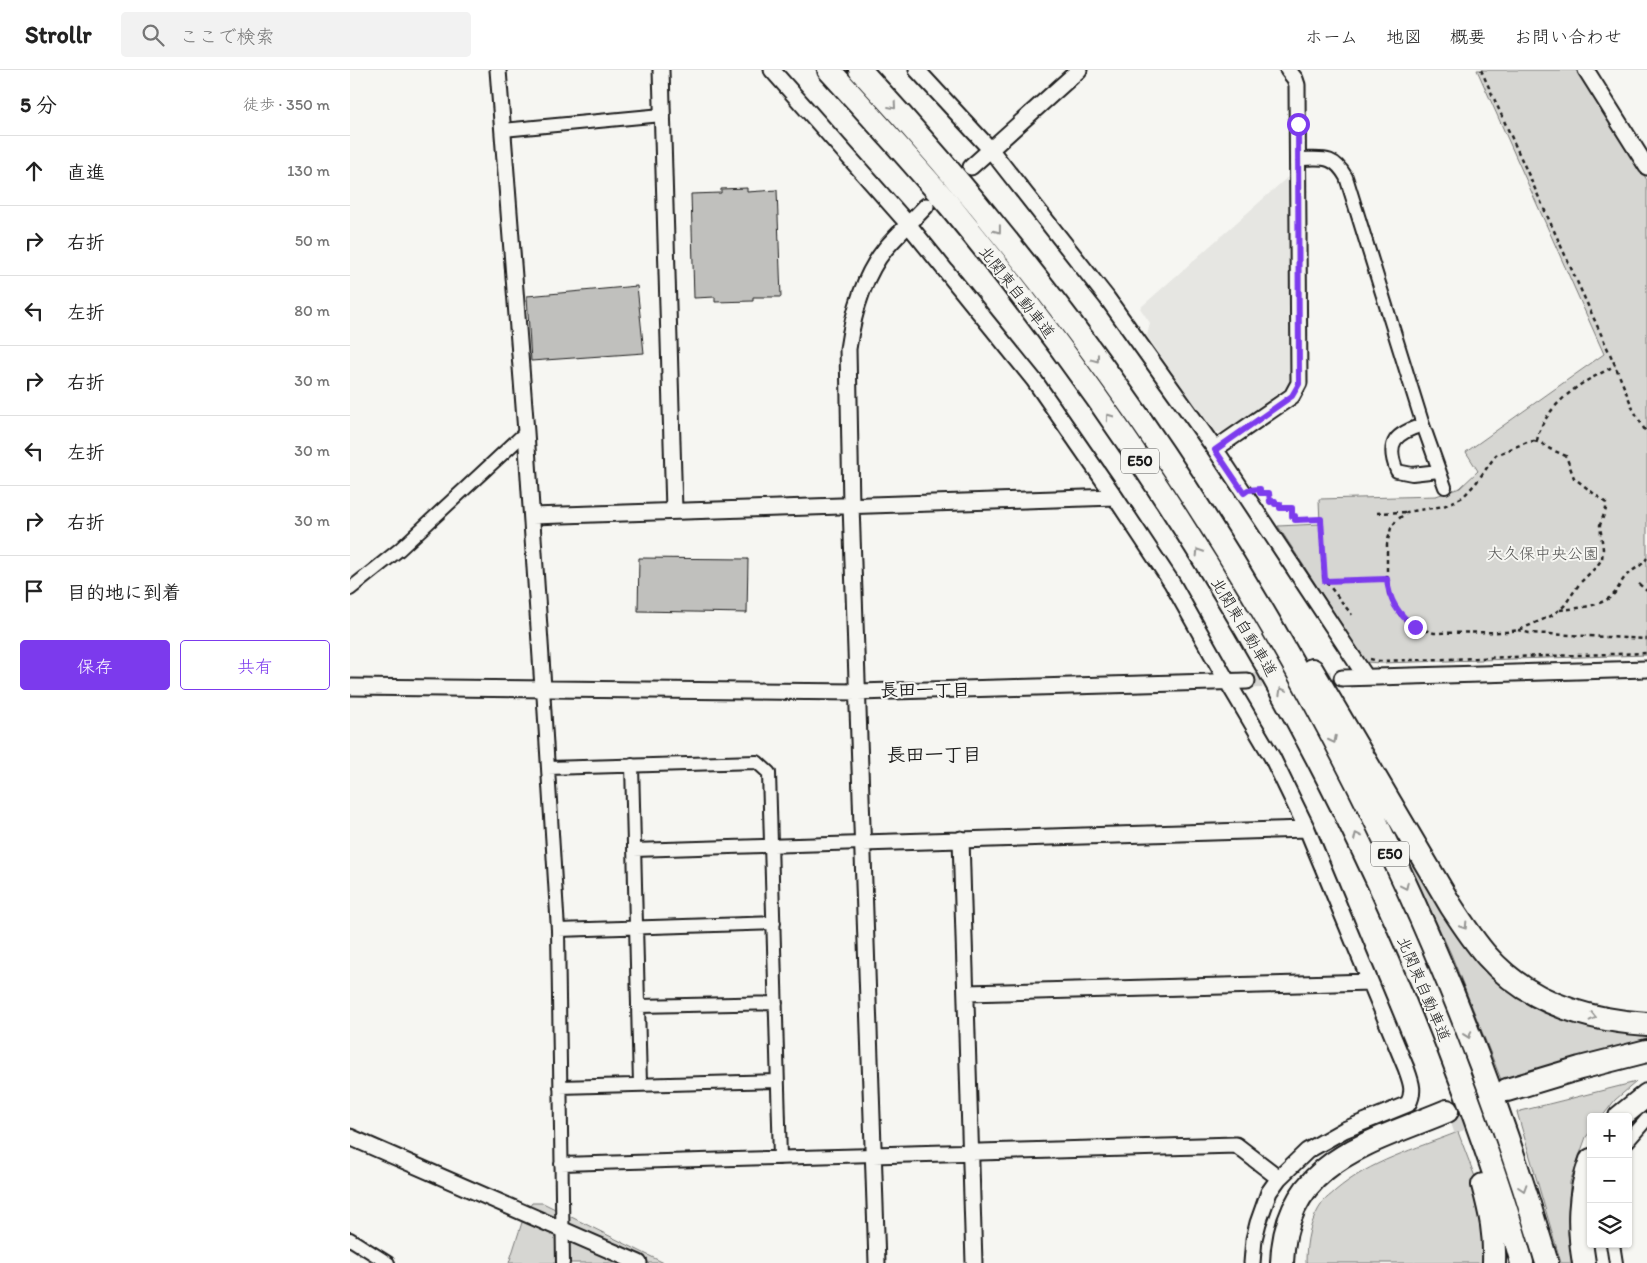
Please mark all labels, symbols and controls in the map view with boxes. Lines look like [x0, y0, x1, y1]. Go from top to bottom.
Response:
search box [121, 12, 471, 57]
text: Strollr [25, 20, 91, 49]
icon: search [139, 21, 167, 49]
text: ここで検索 [179, 25, 275, 48]
text: ホーム [1305, 26, 1358, 48]
text: 地図 [1386, 26, 1422, 48]
text: 概要 [1450, 26, 1486, 48]
text: お問い合わせ [1514, 26, 1622, 48]
text: 5 分 [20, 92, 57, 117]
text: 徒歩 · 350 m [243, 95, 330, 114]
one-way arrow [887, 100, 896, 109]
route start [1287, 113, 1310, 136]
icon: ahead [20, 157, 48, 185]
text: 直進 [67, 161, 105, 184]
text: 130 m [287, 161, 330, 180]
one-way arrow [992, 224, 1001, 234]
icon: right [20, 227, 48, 255]
text: 右折 [67, 231, 105, 254]
text: 50 m [295, 231, 330, 250]
street label: 北関東自動車道 [975, 242, 1059, 342]
icon: left [20, 297, 48, 325]
text: 左折 [67, 301, 105, 324]
text: 80 m [294, 301, 330, 320]
one-way arrow [1091, 353, 1099, 362]
icon: right [20, 367, 48, 395]
text: 右折 [67, 371, 105, 394]
text: 30 m [294, 371, 330, 390]
one-way arrow [1106, 413, 1115, 422]
icon: left [20, 437, 48, 465]
text: 左折 [67, 441, 105, 464]
text: 30 m [294, 441, 330, 460]
road number: E50 [1121, 448, 1159, 474]
icon: right [20, 507, 48, 535]
text: 右折 [67, 511, 105, 534]
text: 30 m [294, 511, 330, 530]
park label: 大久保中央公園 [1487, 544, 1599, 563]
one-way arrow [1196, 548, 1205, 557]
street label: 北関東自動車道 [1207, 574, 1281, 680]
icon: arrive [20, 577, 48, 605]
text: 目的地に到着 [67, 581, 181, 604]
route end [1404, 616, 1427, 639]
button: 保存 [20, 640, 170, 690]
button: 共有 [180, 640, 330, 690]
district label: 長田一丁目 [880, 679, 970, 701]
one-way arrow [1278, 688, 1288, 697]
one-way arrow [1327, 735, 1337, 744]
district label: 長田一丁目 [886, 743, 982, 766]
one-way arrow [1353, 832, 1363, 841]
road number: E50 [1371, 842, 1409, 866]
one-way arrow [1398, 880, 1408, 889]
one-way arrow [1458, 920, 1467, 930]
street label: 北関東自動車道 [1393, 934, 1455, 1044]
one-way arrow [1589, 1011, 1598, 1022]
one-way arrow [1462, 1030, 1472, 1039]
map controls [1587, 1113, 1632, 1248]
button: + [1587, 1113, 1632, 1158]
button: − [1587, 1158, 1632, 1203]
one-way arrow [1517, 1183, 1527, 1192]
button: layers [1587, 1203, 1632, 1248]

